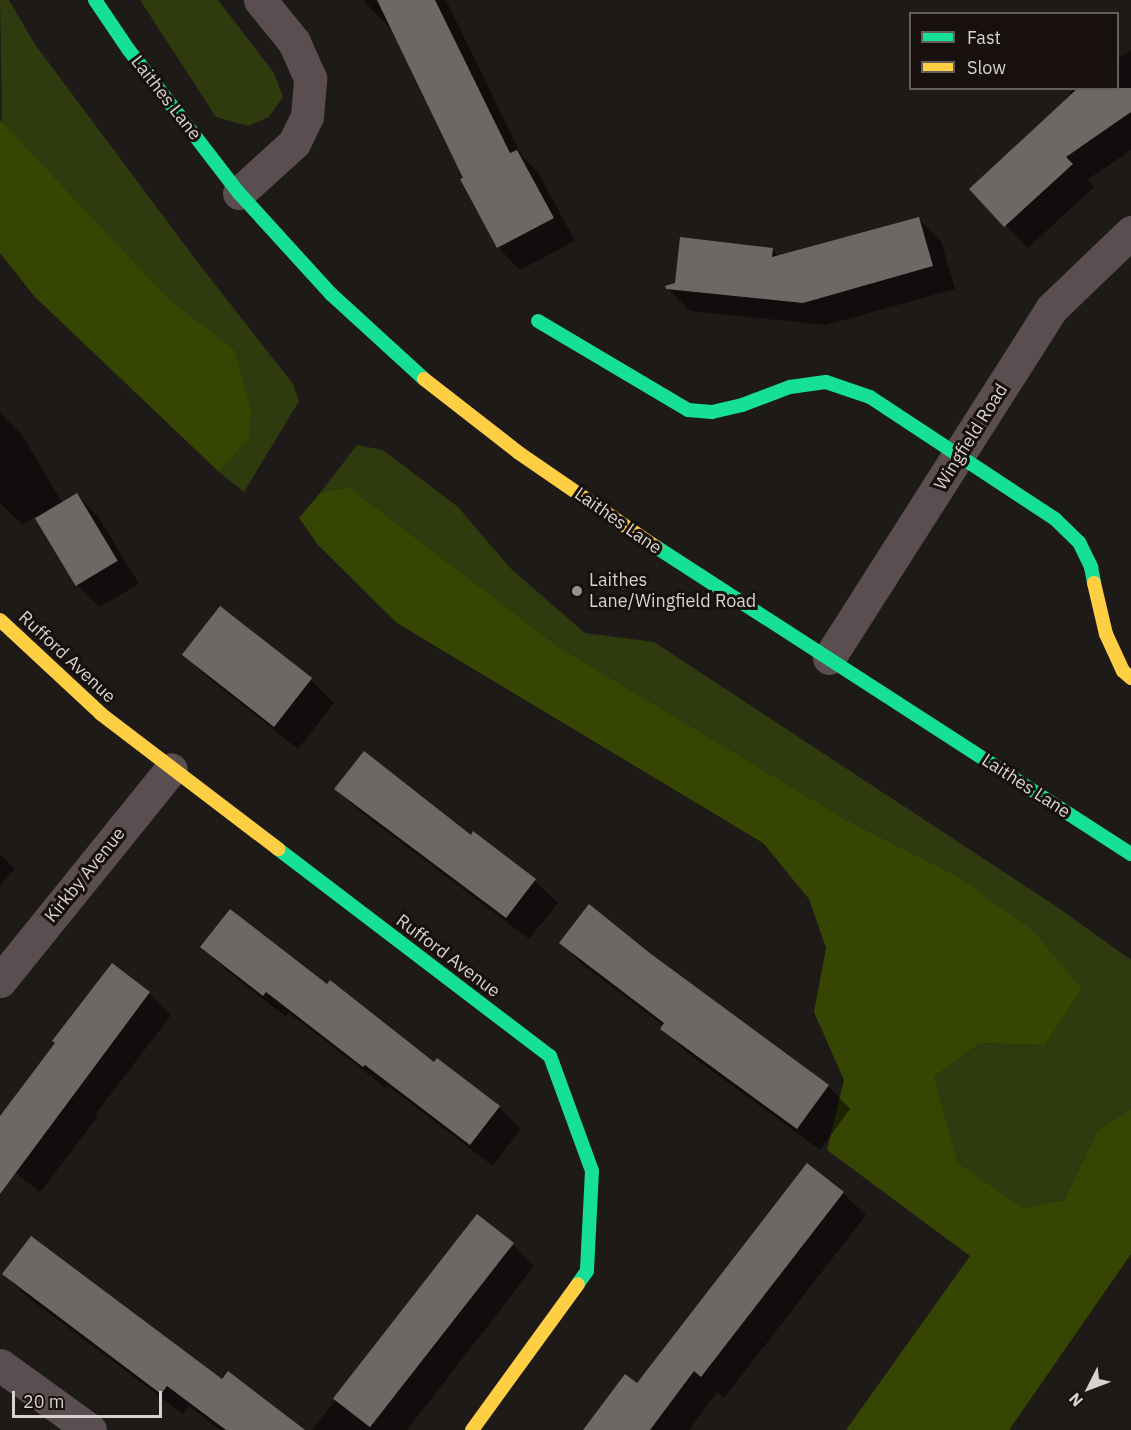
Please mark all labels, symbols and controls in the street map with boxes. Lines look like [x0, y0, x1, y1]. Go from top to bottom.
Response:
legend [909, 12, 1119, 90]
text: Fast [967, 26, 1001, 49]
street label: Laithes Lane [126, 51, 206, 145]
text: Slow [967, 56, 1006, 79]
street label: Wingfield Road [930, 380, 1012, 494]
street label: Laithes Lane [570, 483, 666, 559]
place label: Laithes Lane/Wingfield Road [589, 570, 756, 612]
marker: Laithes Lane/Wingfield Road [570, 584, 584, 598]
street label: Rufford Avenue [14, 607, 120, 707]
street label: Laithes Lane [978, 749, 1074, 823]
street label: Kirkby Avenue [40, 823, 130, 927]
street label: Rufford Avenue [392, 910, 504, 1002]
north arrow [1059, 1358, 1119, 1418]
scale bar [15, 1379, 165, 1417]
text: N [1064, 1389, 1087, 1411]
text: 20 m [23, 1390, 65, 1413]

